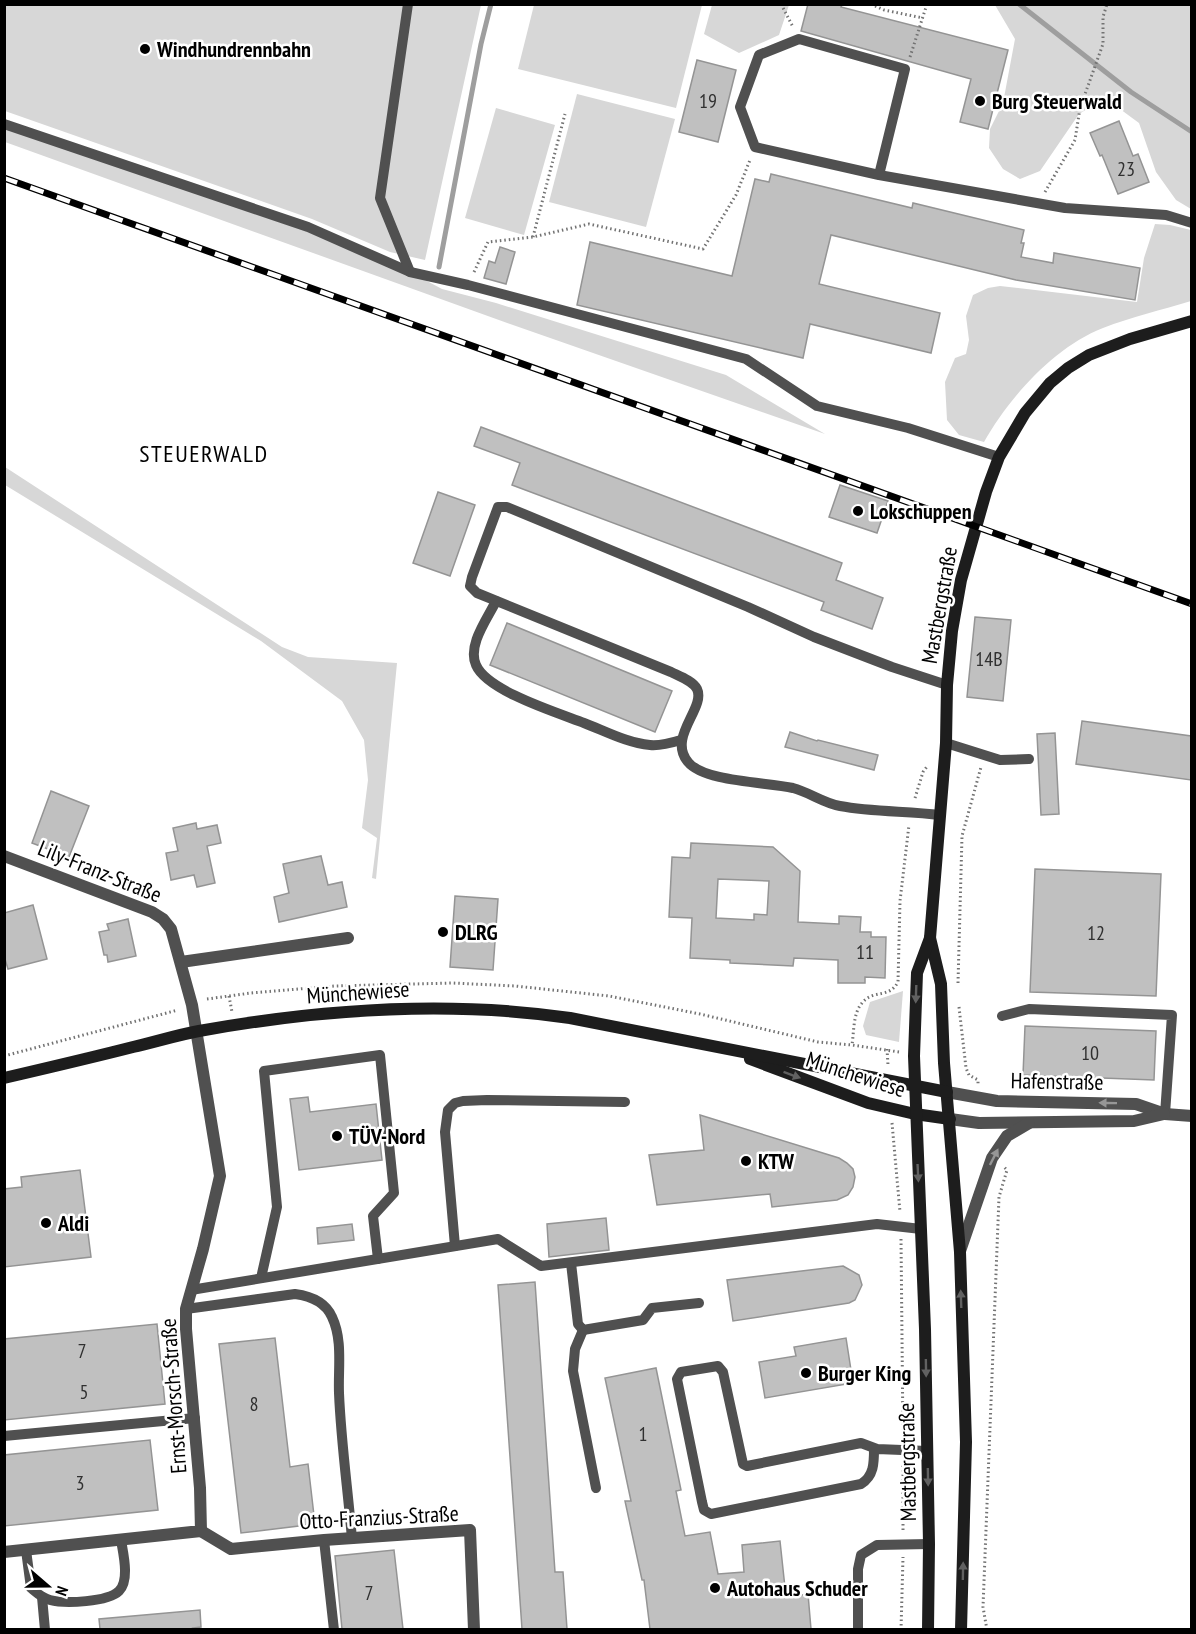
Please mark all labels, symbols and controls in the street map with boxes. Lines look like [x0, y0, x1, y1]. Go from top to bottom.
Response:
place label: Windhundrennbahn [156, 35, 311, 63]
marker: Windhundrennbahn [138, 42, 152, 56]
place label: Burg Steuerwald [992, 87, 1122, 115]
house number: 19 [699, 88, 717, 114]
marker: Burg Steuerwald [973, 94, 987, 108]
house number: 23 [1117, 156, 1135, 182]
district label: STEUERWALD [139, 438, 269, 469]
place label: Lokschuppen [870, 497, 972, 525]
marker: Lokschuppen [851, 504, 865, 518]
street label: Mastbergstraße [915, 544, 963, 666]
house number: 14B [975, 646, 1003, 672]
street label: Lily-Franz-Straße [34, 833, 166, 909]
place label: DLRG [455, 918, 498, 946]
house number: 12 [1087, 920, 1105, 946]
marker: DLRG [436, 925, 450, 939]
house number: 11 [856, 939, 874, 965]
street label: Münchewiese [306, 974, 410, 1010]
one-way arrow [912, 985, 921, 1004]
house number: 10 [1081, 1040, 1099, 1066]
street label: Münchewiese [803, 1045, 909, 1103]
street label: Hafenstraße [1010, 1066, 1104, 1096]
one-way arrow [784, 1071, 802, 1081]
one-way arrow [1099, 1098, 1118, 1108]
place label: TÜV-Nord [349, 1122, 426, 1150]
marker: TÜV-Nord [330, 1129, 344, 1143]
place label: KTW [758, 1147, 794, 1175]
one-way arrow [989, 1149, 998, 1166]
marker: KTW [739, 1154, 753, 1168]
one-way arrow [913, 1163, 922, 1182]
place label: Aldi [57, 1209, 89, 1237]
marker: Aldi [39, 1216, 53, 1230]
one-way arrow [957, 1290, 966, 1309]
street label: Ernst-Morsch-Straße [154, 1317, 192, 1475]
house number: 7 [78, 1338, 87, 1364]
one-way arrow [921, 1358, 931, 1377]
place label: Burger King [818, 1359, 911, 1387]
marker: Burger King [799, 1366, 813, 1380]
house number: 5 [80, 1379, 89, 1405]
house number: 8 [250, 1391, 259, 1417]
street label: Mastbergstraße [892, 1402, 922, 1522]
house number: 1 [639, 1421, 648, 1447]
one-way arrow [923, 1468, 933, 1487]
house number: 3 [76, 1470, 85, 1496]
street label: Otto-Franzius-Straße [299, 1499, 459, 1535]
north arrow [18, 1556, 78, 1616]
one-way arrow [958, 1562, 967, 1581]
place label: Autohaus Schuder [726, 1574, 868, 1602]
house number: 7 [365, 1580, 374, 1606]
marker: Autohaus Schuder [708, 1581, 722, 1595]
text: N [51, 1584, 73, 1599]

